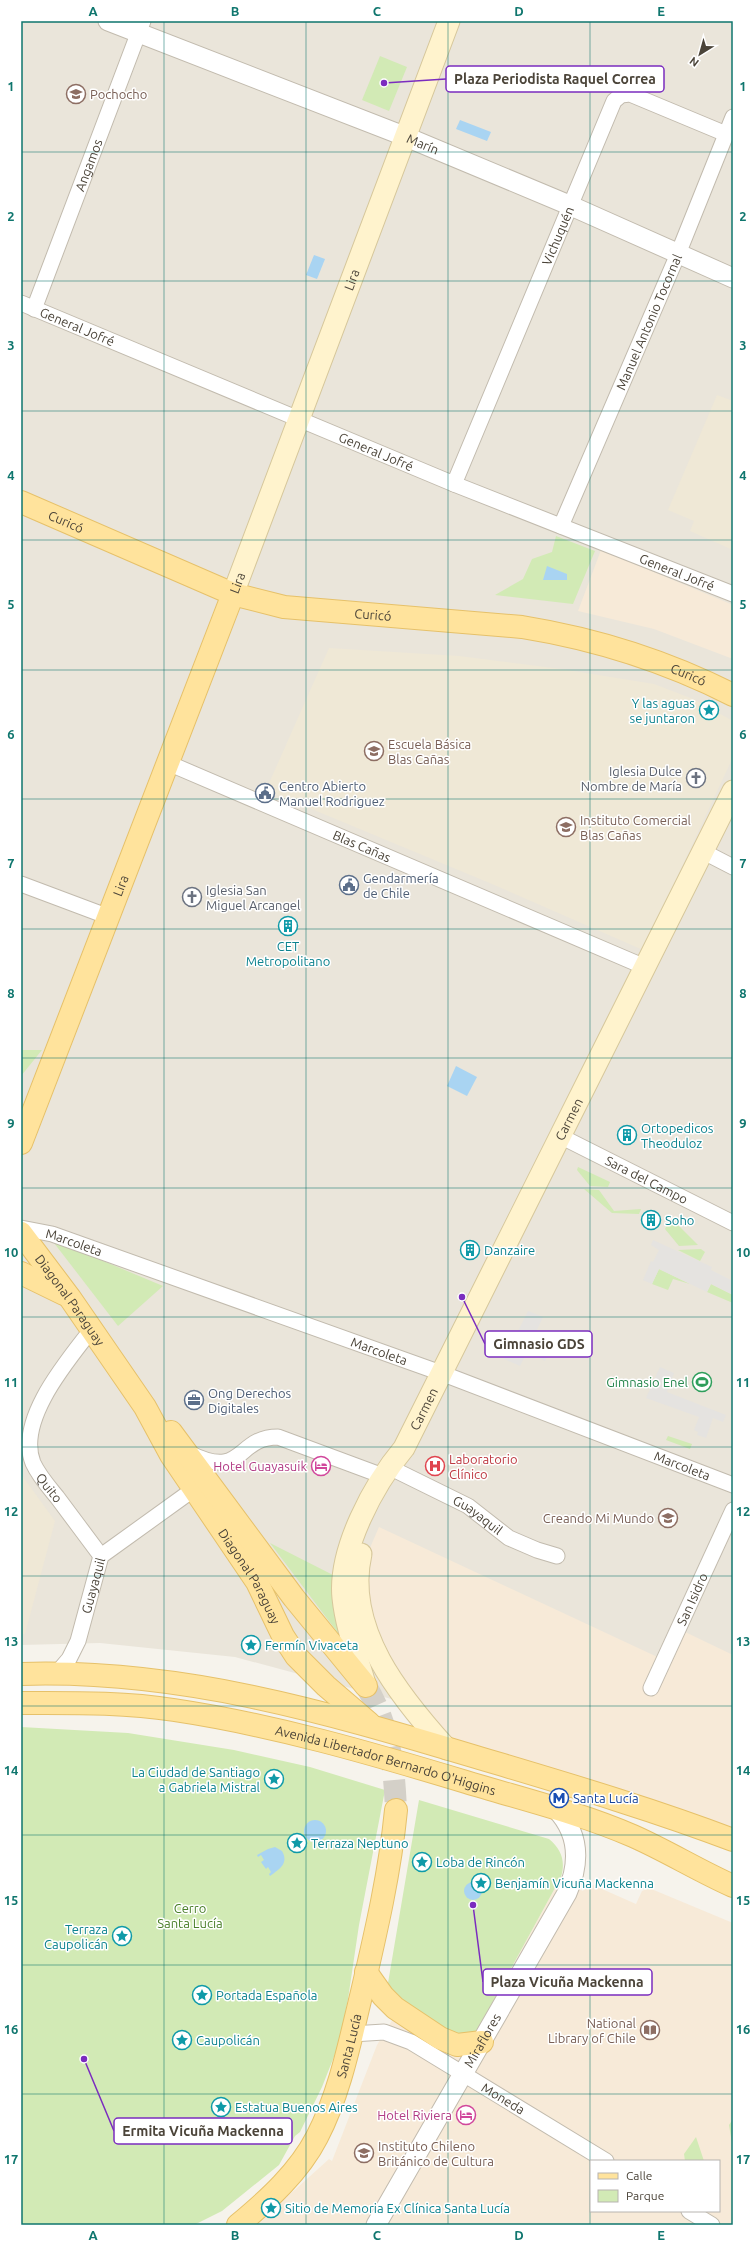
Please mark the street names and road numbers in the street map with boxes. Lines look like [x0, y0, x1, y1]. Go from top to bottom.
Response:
street label: Marín [405, 131, 441, 157]
street label: Angamos [72, 137, 105, 193]
street label: Vichuquén [539, 204, 576, 267]
street label: Manuel Antonio Tocornal [613, 251, 684, 392]
street label: Lira [341, 267, 362, 292]
street label: General Jofré [38, 305, 117, 348]
street label: General Jofré [337, 430, 416, 473]
street label: Curicó [46, 508, 86, 535]
street label: General Jofré [637, 551, 717, 593]
street label: Lira [227, 570, 248, 595]
street label: Curicó [354, 606, 392, 623]
street label: Curicó [669, 661, 708, 688]
street label: Blas Cañas [331, 827, 393, 865]
street label: Lira [110, 873, 131, 898]
street label: Carmen [552, 1096, 585, 1143]
street label: Sara del Campo [603, 1153, 690, 1206]
street label: Marcoleta [45, 1226, 104, 1258]
street label: Diagonal Paraguay [33, 1252, 107, 1348]
street label: Marcoleta [349, 1334, 409, 1367]
street label: Carmen [407, 1385, 440, 1432]
street label: Marcoleta [652, 1448, 712, 1483]
street label: Quito [33, 1470, 65, 1505]
street label: Guayaquil [451, 1493, 506, 1538]
street label: Diagonal Paraguay [216, 1526, 283, 1626]
street label: Guayaquil [79, 1555, 107, 1615]
street label: San Isidro [674, 1571, 710, 1627]
street label: Avenida Libertador Bernardo O'Higgins [274, 1723, 498, 1798]
street label: Miraflores [461, 2011, 503, 2070]
street label: Santa Lucía [334, 2012, 364, 2079]
street label: Moneda [479, 2080, 527, 2117]

